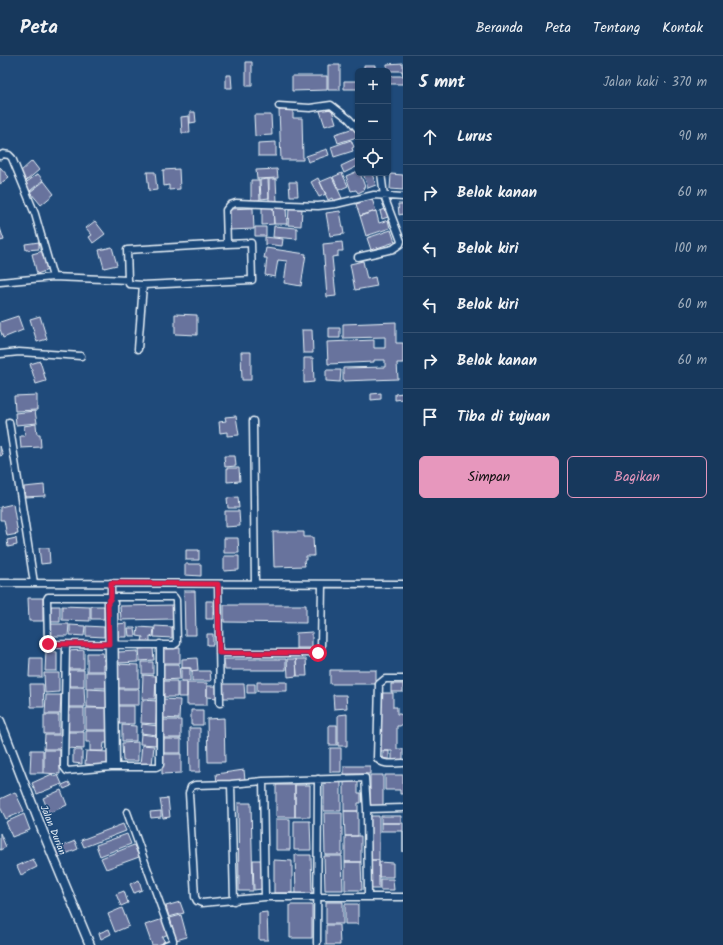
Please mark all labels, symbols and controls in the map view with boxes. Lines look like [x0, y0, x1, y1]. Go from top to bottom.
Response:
text: Peta [20, 13, 58, 43]
text: Beranda [476, 17, 523, 39]
text: Peta [545, 17, 571, 39]
text: Tentang [593, 17, 640, 39]
text: Kontak [662, 17, 703, 39]
map controls [355, 68, 391, 176]
button: + [355, 68, 391, 104]
text: 5 mnt [419, 69, 465, 96]
text: Jalan kaki · 370 m [603, 72, 707, 93]
button: − [355, 104, 391, 140]
text: Lurus [457, 125, 492, 149]
icon: ahead [419, 126, 441, 148]
text: 90 m [679, 126, 707, 147]
button: locate [355, 140, 391, 176]
text: Belok kanan [457, 181, 537, 205]
icon: right [419, 182, 441, 204]
text: 60 m [678, 182, 707, 203]
text: Belok kiri [457, 237, 518, 261]
icon: left [419, 238, 441, 260]
text: 100 m [674, 238, 707, 259]
text: Belok kiri [457, 293, 518, 317]
icon: left [419, 294, 441, 316]
text: 60 m [678, 294, 707, 315]
text: Belok kanan [457, 349, 537, 373]
icon: right [419, 350, 441, 372]
text: 60 m [678, 350, 707, 371]
text: Tiba di tujuan [457, 405, 550, 429]
icon: arrive [419, 406, 441, 428]
button: Simpan [419, 456, 559, 498]
button: Bagikan [567, 456, 707, 498]
route end [39, 635, 57, 653]
route start [309, 644, 327, 662]
street label: Jalan Durian [36, 803, 70, 857]

